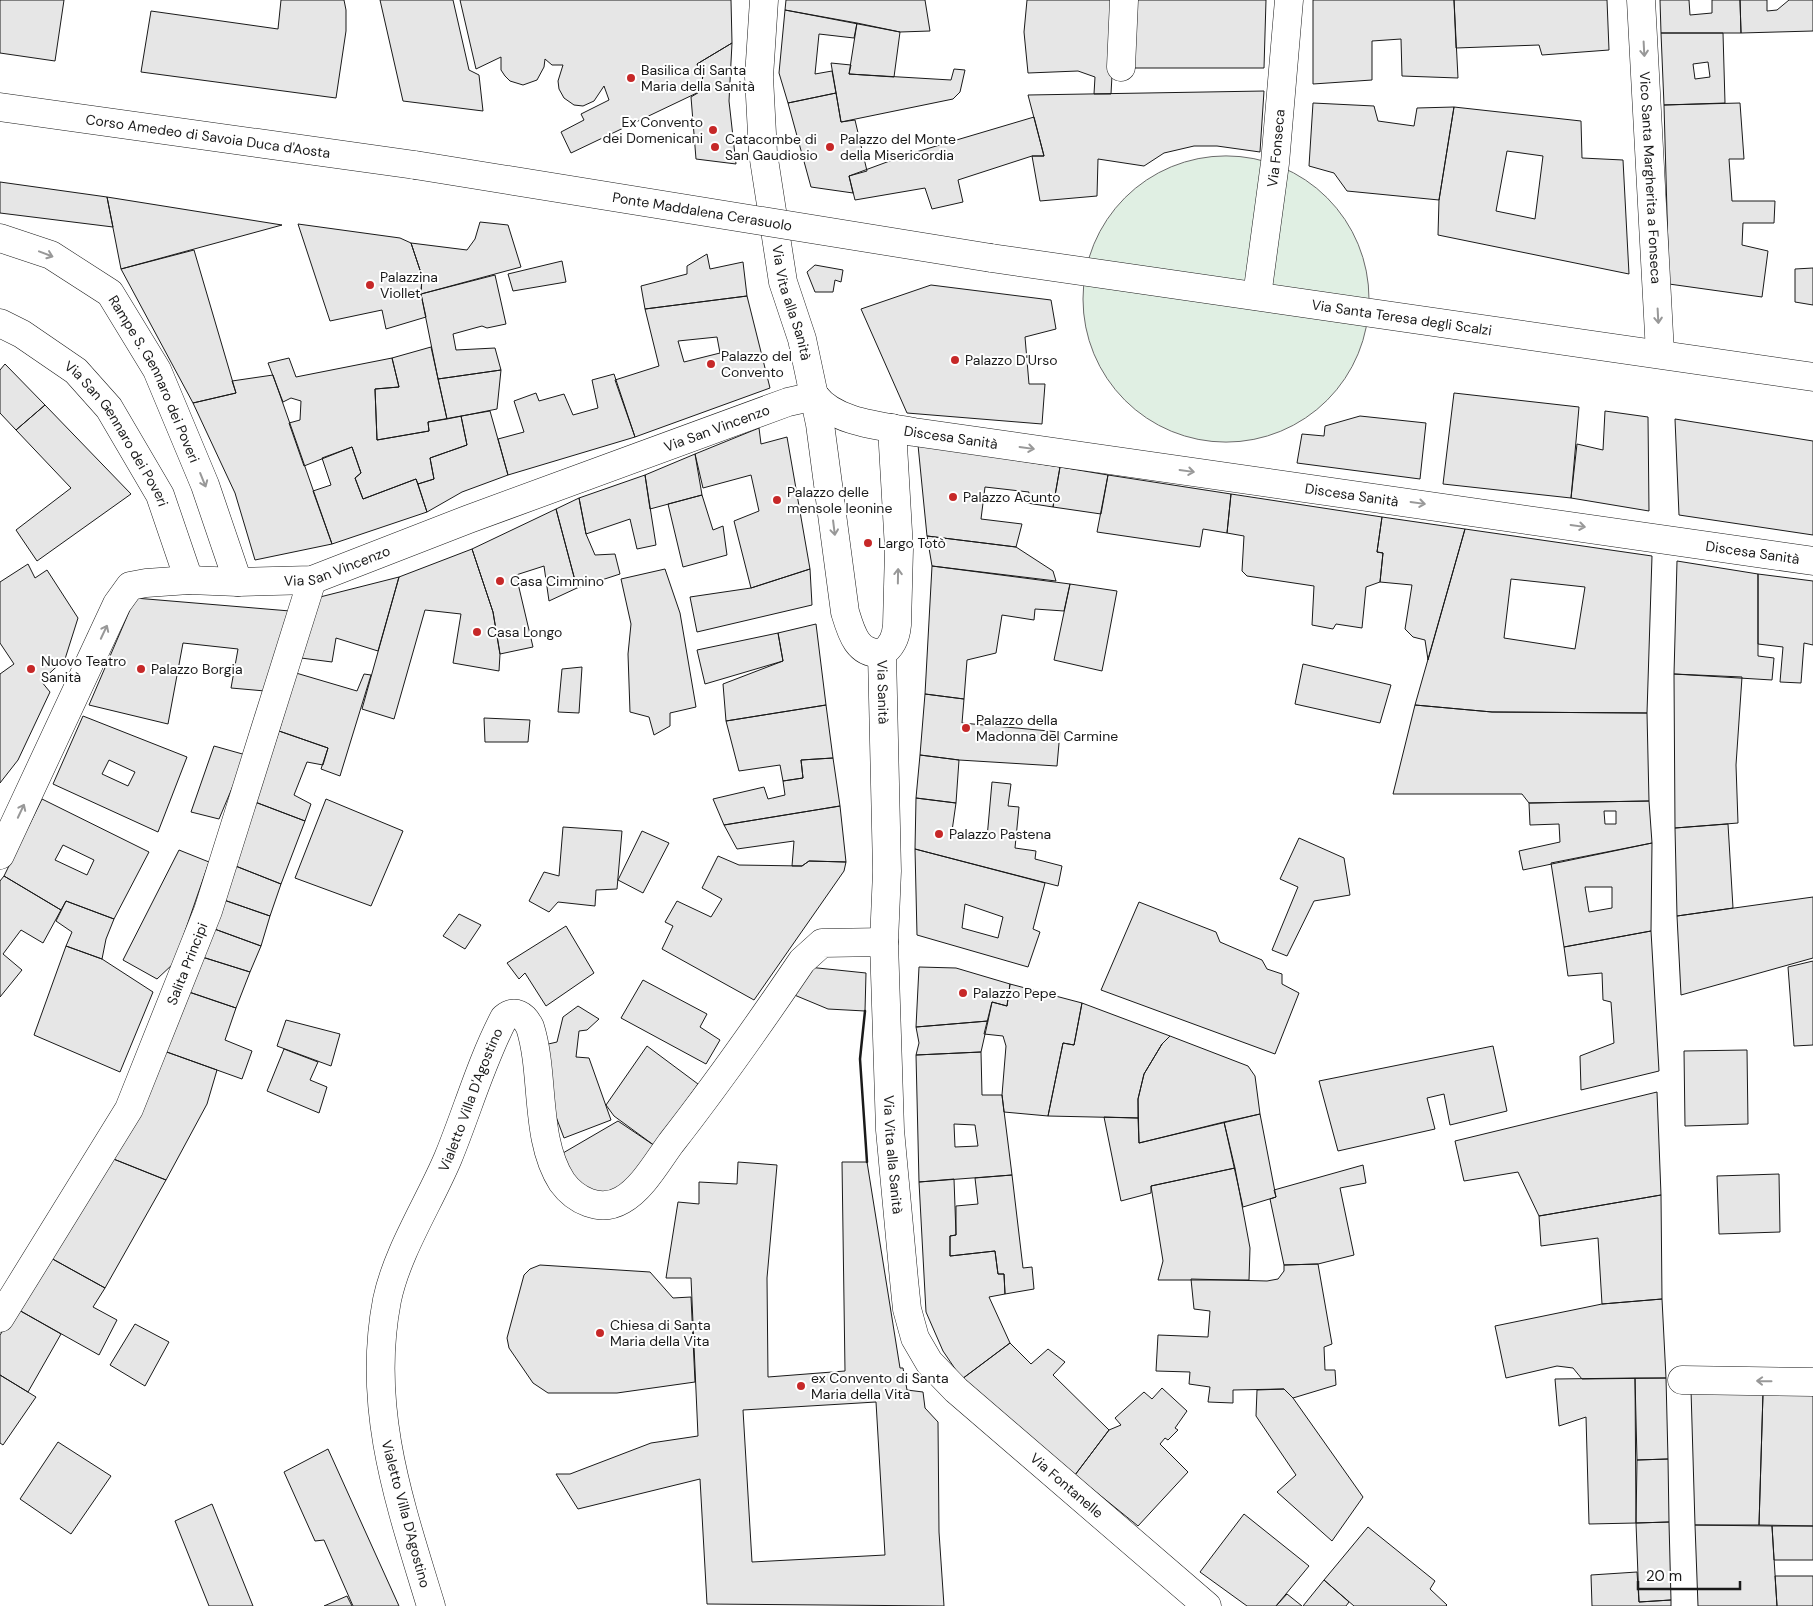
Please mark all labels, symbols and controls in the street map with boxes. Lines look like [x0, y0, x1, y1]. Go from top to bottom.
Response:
one-way arrow [1639, 40, 1648, 56]
place label: Basilica di Santa Maria della Sanità [641, 61, 755, 95]
street label: Vico Santa Margherita a Fonseca [1636, 71, 1665, 284]
marker: Basilica di Santa Maria della Sanità [625, 72, 637, 84]
street label: Via Fonseca [1263, 108, 1289, 188]
street label: Corso Amedeo di Savoia Duca d'Aosta [84, 110, 331, 162]
place label: Ex Convento dei Domenicani [602, 113, 703, 147]
marker: Ex Convento dei Domenicani [707, 124, 719, 136]
place label: Catacombe di San Gaudiosio [725, 130, 818, 164]
place label: Palazzo del Monte della Misericordia [840, 130, 956, 164]
marker: Catacombe di San Gaudiosio [709, 141, 721, 153]
marker: Palazzo del Monte della Misericordia [824, 141, 836, 153]
street label: Ponte Maddalena Cerasuolo [611, 188, 793, 235]
street label: Via Vita alla Sanità [768, 244, 815, 362]
one-way arrow [38, 250, 53, 259]
place label: Palazzina Viollet [380, 268, 438, 302]
marker: Palazzina Viollet [364, 279, 376, 291]
street label: Rampe S. Gennaro dei Poveri [105, 292, 204, 465]
street label: Via Santa Teresa degli Scalzi [1310, 296, 1493, 339]
one-way arrow [1653, 308, 1662, 324]
place label: Palazzo del Convento [721, 347, 792, 381]
place label: Palazzo D'Urso [965, 351, 1058, 369]
marker: Palazzo D'Urso [949, 354, 961, 366]
street label: Via San Gennaro dei Poveri [61, 357, 172, 509]
marker: Palazzo del Convento [705, 358, 717, 370]
street label: Via San Vincenzo [662, 401, 772, 456]
street label: Discesa Sanità [903, 421, 999, 453]
one-way arrow [1018, 443, 1034, 453]
one-way arrow [1179, 466, 1195, 476]
one-way arrow [199, 472, 208, 488]
street label: Discesa Sanità [1304, 479, 1400, 510]
place label: Palazzo delle mensole leonine [787, 483, 892, 517]
place label: Palazzo Acunto [963, 488, 1061, 506]
marker: Palazzo Acunto [947, 491, 959, 503]
marker: Palazzo delle mensole leonine [771, 494, 783, 506]
one-way arrow [1409, 498, 1425, 508]
one-way arrow [829, 519, 839, 535]
one-way arrow [1570, 521, 1586, 531]
place label: Largo Totò [878, 534, 946, 552]
marker: Largo Totò [862, 537, 874, 549]
street label: Discesa Sanità [1704, 537, 1801, 568]
street label: Via San Vincenzo [284, 542, 393, 590]
one-way arrow [894, 568, 903, 584]
place label: Casa Cimmino [510, 572, 604, 590]
marker: Casa Cimmino [494, 575, 506, 587]
place label: Casa Longo [487, 623, 562, 641]
one-way arrow [99, 624, 109, 639]
marker: Casa Longo [471, 626, 483, 638]
place label: Nuovo Teatro Sanità [41, 652, 126, 686]
place label: Palazzo Borgia [151, 660, 243, 678]
street label: Via Sanità [873, 660, 893, 724]
marker: Nuovo Teatro Sanità [25, 663, 37, 675]
marker: Palazzo Borgia [135, 663, 147, 675]
place label: Palazzo della Madonna del Carmine [976, 711, 1118, 745]
marker: Palazzo della Madonna del Carmine [960, 722, 972, 734]
one-way arrow [16, 804, 26, 819]
place label: Palazzo Pastena [949, 825, 1051, 843]
marker: Palazzo Pastena [933, 828, 945, 840]
street label: Salita Principi [162, 920, 212, 1008]
place label: Palazzo Pepe [973, 984, 1056, 1002]
marker: Palazzo Pepe [957, 987, 969, 999]
street label: Vialetto Villa D'Agostino [434, 1025, 507, 1174]
street label: Via Vita alla Sanità [880, 1095, 907, 1215]
place label: Chiesa di Santa Maria della Vita [610, 1316, 711, 1350]
marker: Chiesa di Santa Maria della Vita [594, 1327, 606, 1339]
place label: ex Convento di Santa Maria della Vita [811, 1369, 949, 1403]
one-way arrow [1757, 1376, 1773, 1386]
marker: ex Convento di Santa Maria della Vita [795, 1380, 807, 1392]
street label: Vialetto Villa D'Agostino [378, 1438, 434, 1590]
street label: Via Fontanelle [1026, 1449, 1107, 1522]
scale bar [1638, 1558, 1740, 1590]
text: 20 m [1646, 1566, 1682, 1586]

